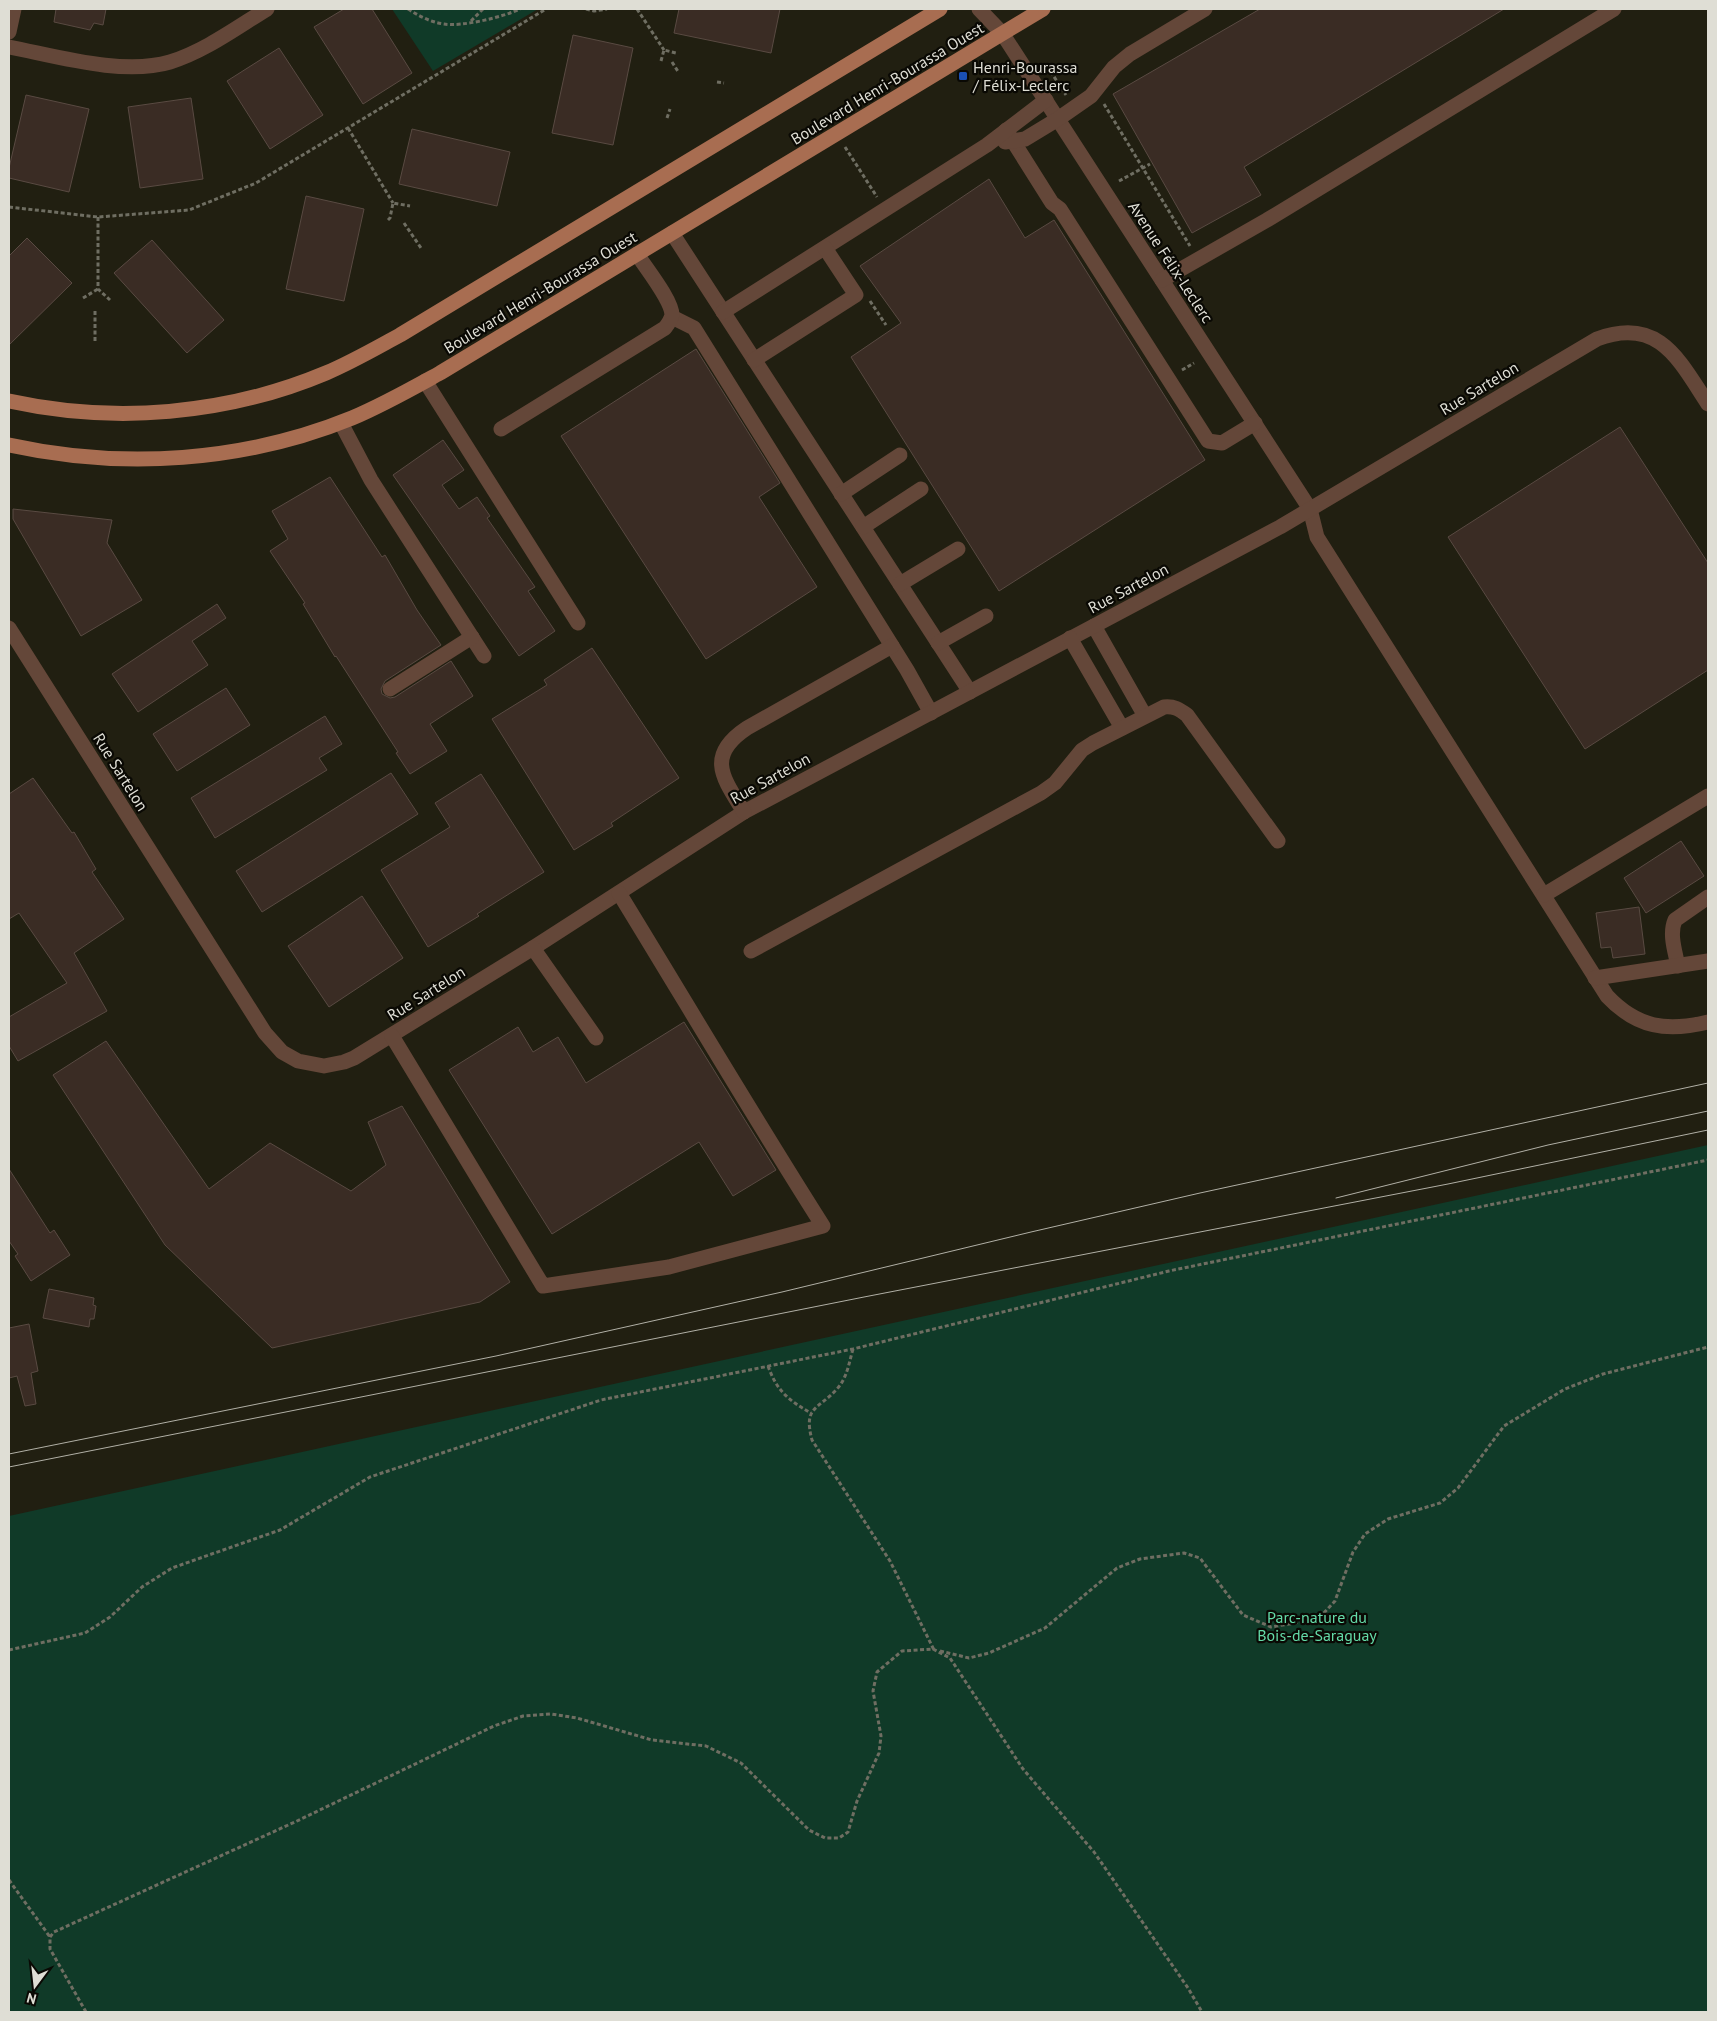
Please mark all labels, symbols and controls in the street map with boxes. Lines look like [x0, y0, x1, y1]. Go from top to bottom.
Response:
street label: Boulevard Henri-Bourassa Ouest [787, 17, 988, 149]
place label: Henri-Bourassa / Félix-Leclerc [972, 57, 1077, 95]
marker: Henri-Bourassa / Félix-Leclerc [957, 70, 969, 82]
street label: Avenue Félix-Leclerc [1124, 197, 1218, 327]
street label: Boulevard Henri-Bourassa Ouest [440, 226, 641, 358]
street label: Rue Sartelon [1436, 357, 1522, 419]
street label: Rue Sartelon [1084, 558, 1172, 618]
street label: Rue Sartelon [89, 729, 153, 815]
street label: Rue Sartelon [727, 748, 813, 808]
street label: Rue Sartelon [383, 961, 469, 1025]
park label: Parc-nature du Bois-de-Saraguay [1257, 1607, 1377, 1645]
north arrow [10, 1961, 60, 2011]
text: N [25, 1989, 38, 2008]

